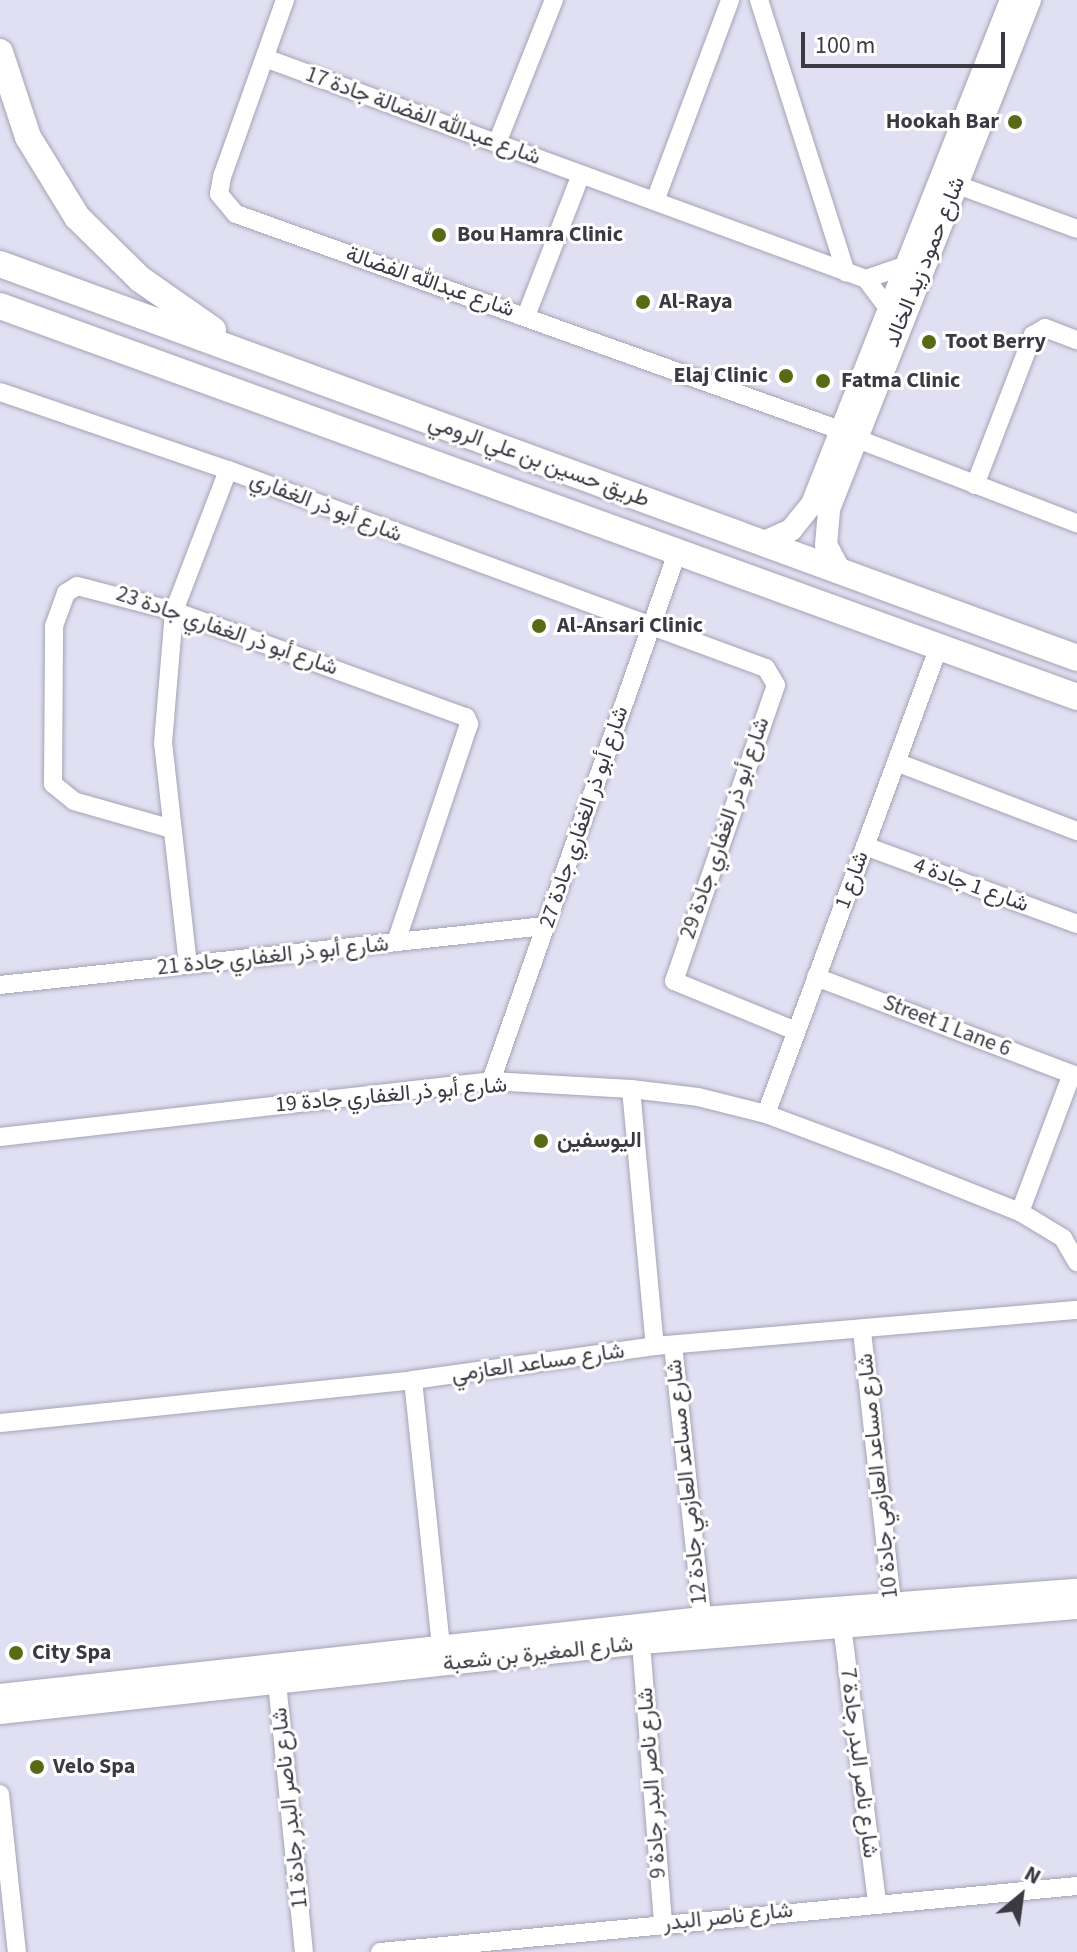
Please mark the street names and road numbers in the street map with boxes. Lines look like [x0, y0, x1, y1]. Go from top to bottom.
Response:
street label: شارع عبدالله الفضالة جادة 17 [302, 61, 544, 171]
street label: شارع حمود زيد الخالد [879, 173, 971, 351]
street label: شارع عبدالله الفضالة [342, 241, 518, 323]
street label: طريق حسين بن علي الرومي [425, 409, 653, 513]
street label: شارع أبو ذر الغفاري [246, 466, 406, 548]
street label: شارع أبو ذر الغفاري جادة 23 [113, 581, 341, 681]
street label: شارع أبو ذر الغفاري جادة 27 [534, 703, 634, 931]
street label: شارع أبو ذر الغفاري جادة 29 [675, 714, 775, 942]
street label: شارع 1 [829, 847, 875, 913]
street label: شارع 1 جادة 4 [910, 852, 1032, 918]
street label: شارع أبو ذر الغفاري جادة 21 [156, 931, 390, 981]
street label: Street 1 Lane 6 [879, 990, 1015, 1062]
street label: شارع أبو ذر الغفاري جادة 19 [274, 1072, 508, 1118]
street label: شارع مساعد العازمي [450, 1338, 626, 1388]
street label: شارع مساعد العازمي جادة 10 [852, 1352, 904, 1600]
street label: شارع مساعد العازمي جادة 12 [661, 1358, 713, 1606]
street label: شارع المغيرة بن شعبة [442, 1631, 634, 1677]
street label: شارع ناصر البدر جادة 7 [834, 1666, 884, 1860]
street label: شارع ناصر البدر جادة 9 [632, 1687, 672, 1879]
street label: شارع ناصر البدر جادة 11 [266, 1706, 314, 1910]
street label: شارع ناصر البدر [662, 1897, 794, 1937]

